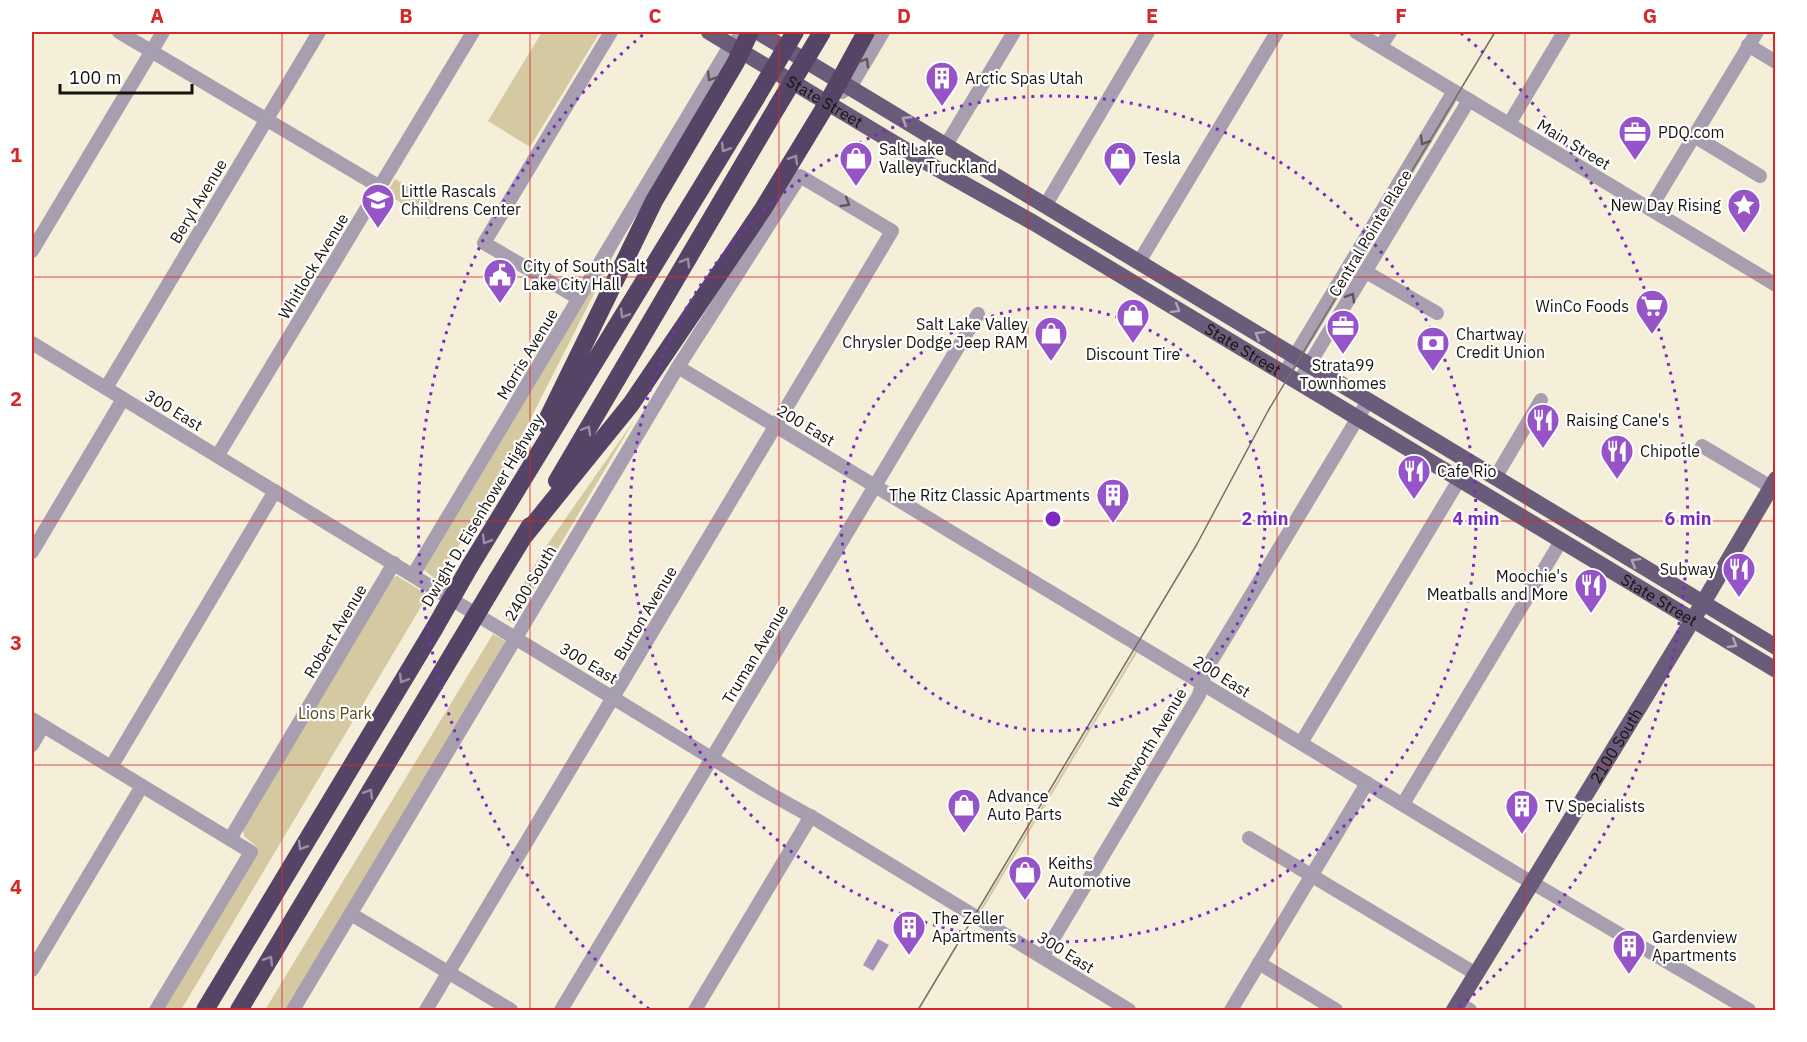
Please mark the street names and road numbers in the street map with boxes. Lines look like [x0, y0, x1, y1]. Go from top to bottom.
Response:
street label: State Street [783, 71, 867, 132]
street label: Main Street [1534, 114, 1614, 174]
street label: Beryl Avenue [165, 155, 231, 247]
street label: Central Pointe Place [1324, 166, 1416, 300]
street label: Whitlock Avenue [274, 209, 353, 323]
street label: Morris Avenue [492, 305, 562, 403]
street label: State Street [1201, 318, 1285, 380]
street label: 300 East [142, 385, 206, 435]
street label: 200 East [774, 400, 838, 450]
street label: Dwight D. Eisenhower Highway [416, 410, 548, 610]
street label: 2400 South [500, 542, 560, 624]
street label: Burton Avenue [609, 562, 681, 664]
street label: State Street [1617, 569, 1701, 630]
street label: Robert Avenue [299, 580, 371, 681]
street label: Truman Avenue [718, 601, 793, 707]
street label: 300 East [557, 638, 621, 688]
street label: 200 East [1190, 651, 1254, 701]
street label: Wentworth Avenue [1103, 684, 1191, 812]
street label: 2100 South [1585, 704, 1646, 787]
street label: 300 East [1034, 927, 1098, 977]

